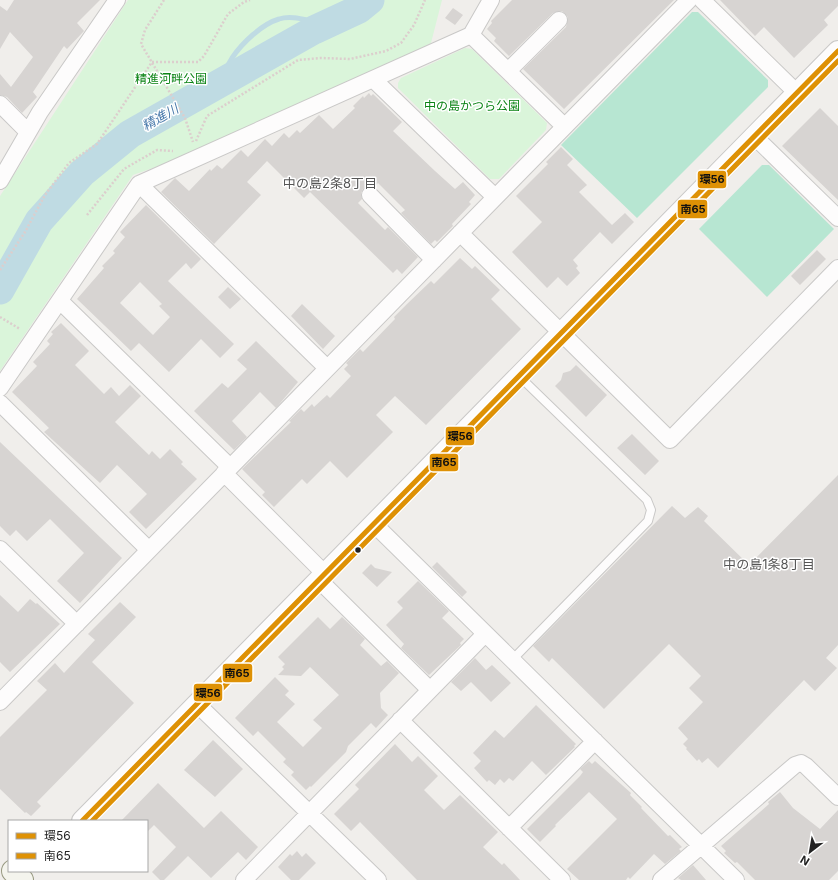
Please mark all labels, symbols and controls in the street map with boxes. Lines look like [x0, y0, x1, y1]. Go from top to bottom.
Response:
park label: 精進河畔公園 [135, 71, 207, 86]
park label: 中の島かつら公園 [424, 98, 520, 113]
water label: 精進川 [139, 99, 183, 134]
line badge: 環56 [697, 170, 727, 189]
text: 環56 [699, 172, 725, 186]
district label: 中の島2条8丁目 [283, 175, 377, 191]
line badge: 南65 [677, 199, 708, 219]
text: 南65 [680, 202, 706, 216]
line badge: 環56 [445, 426, 475, 446]
text: 環56 [447, 429, 473, 443]
line badge: 南65 [429, 453, 459, 472]
text: 南65 [431, 455, 457, 469]
unlabelled marker [353, 545, 363, 555]
district label: 中の島1条8丁目 [723, 556, 815, 572]
line badge: 南65 [222, 663, 253, 683]
text: 南65 [224, 666, 250, 680]
line badge: 環56 [193, 683, 223, 702]
text: 環56 [195, 686, 221, 700]
legend [8, 820, 148, 872]
text: 環56 [44, 828, 71, 843]
north arrow [790, 832, 830, 872]
text: 南65 [44, 848, 71, 863]
text: N [798, 852, 812, 869]

